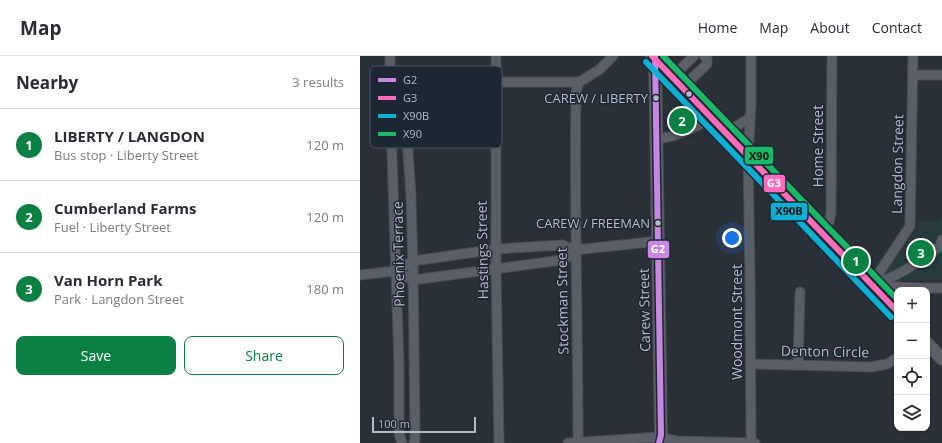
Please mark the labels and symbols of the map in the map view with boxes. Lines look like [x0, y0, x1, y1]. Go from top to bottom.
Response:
legend [370, 66, 502, 148]
text: G2 [403, 72, 417, 87]
place label: CAREW / LIBERTY [544, 89, 649, 107]
unlabelled marker [684, 89, 694, 99]
text: G3 [403, 90, 417, 105]
marker: CAREW / LIBERTY [651, 93, 661, 103]
street label: Home Street [808, 105, 827, 187]
pin: 2 [669, 106, 695, 136]
text: X90B [403, 108, 429, 123]
street label: Langdon Street [887, 114, 907, 214]
text: X90 [403, 126, 422, 141]
line badge: X90 [744, 146, 774, 165]
text: X90 [749, 148, 769, 163]
line badge: G3 [763, 174, 786, 193]
text: G3 [767, 175, 781, 190]
street label: Hastings Street [472, 200, 492, 300]
street label: Phoenix Terrace [388, 201, 408, 307]
line badge: X90B [770, 202, 808, 221]
text: X90B [775, 203, 803, 218]
place label: CAREW / FREEMAN [536, 214, 650, 232]
marker: CAREW / FREEMAN [653, 218, 663, 228]
your location [722, 228, 742, 248]
pin: 3 [908, 238, 934, 268]
line badge: G2 [647, 240, 670, 259]
text: G2 [651, 241, 665, 256]
pin: 1 [843, 246, 869, 276]
street label: Stockman Street [552, 247, 572, 355]
street label: Woodmont Street [727, 264, 746, 380]
street label: Carew Street [634, 268, 654, 352]
street label: Denton Circle [781, 341, 870, 361]
scale bar [372, 415, 476, 434]

